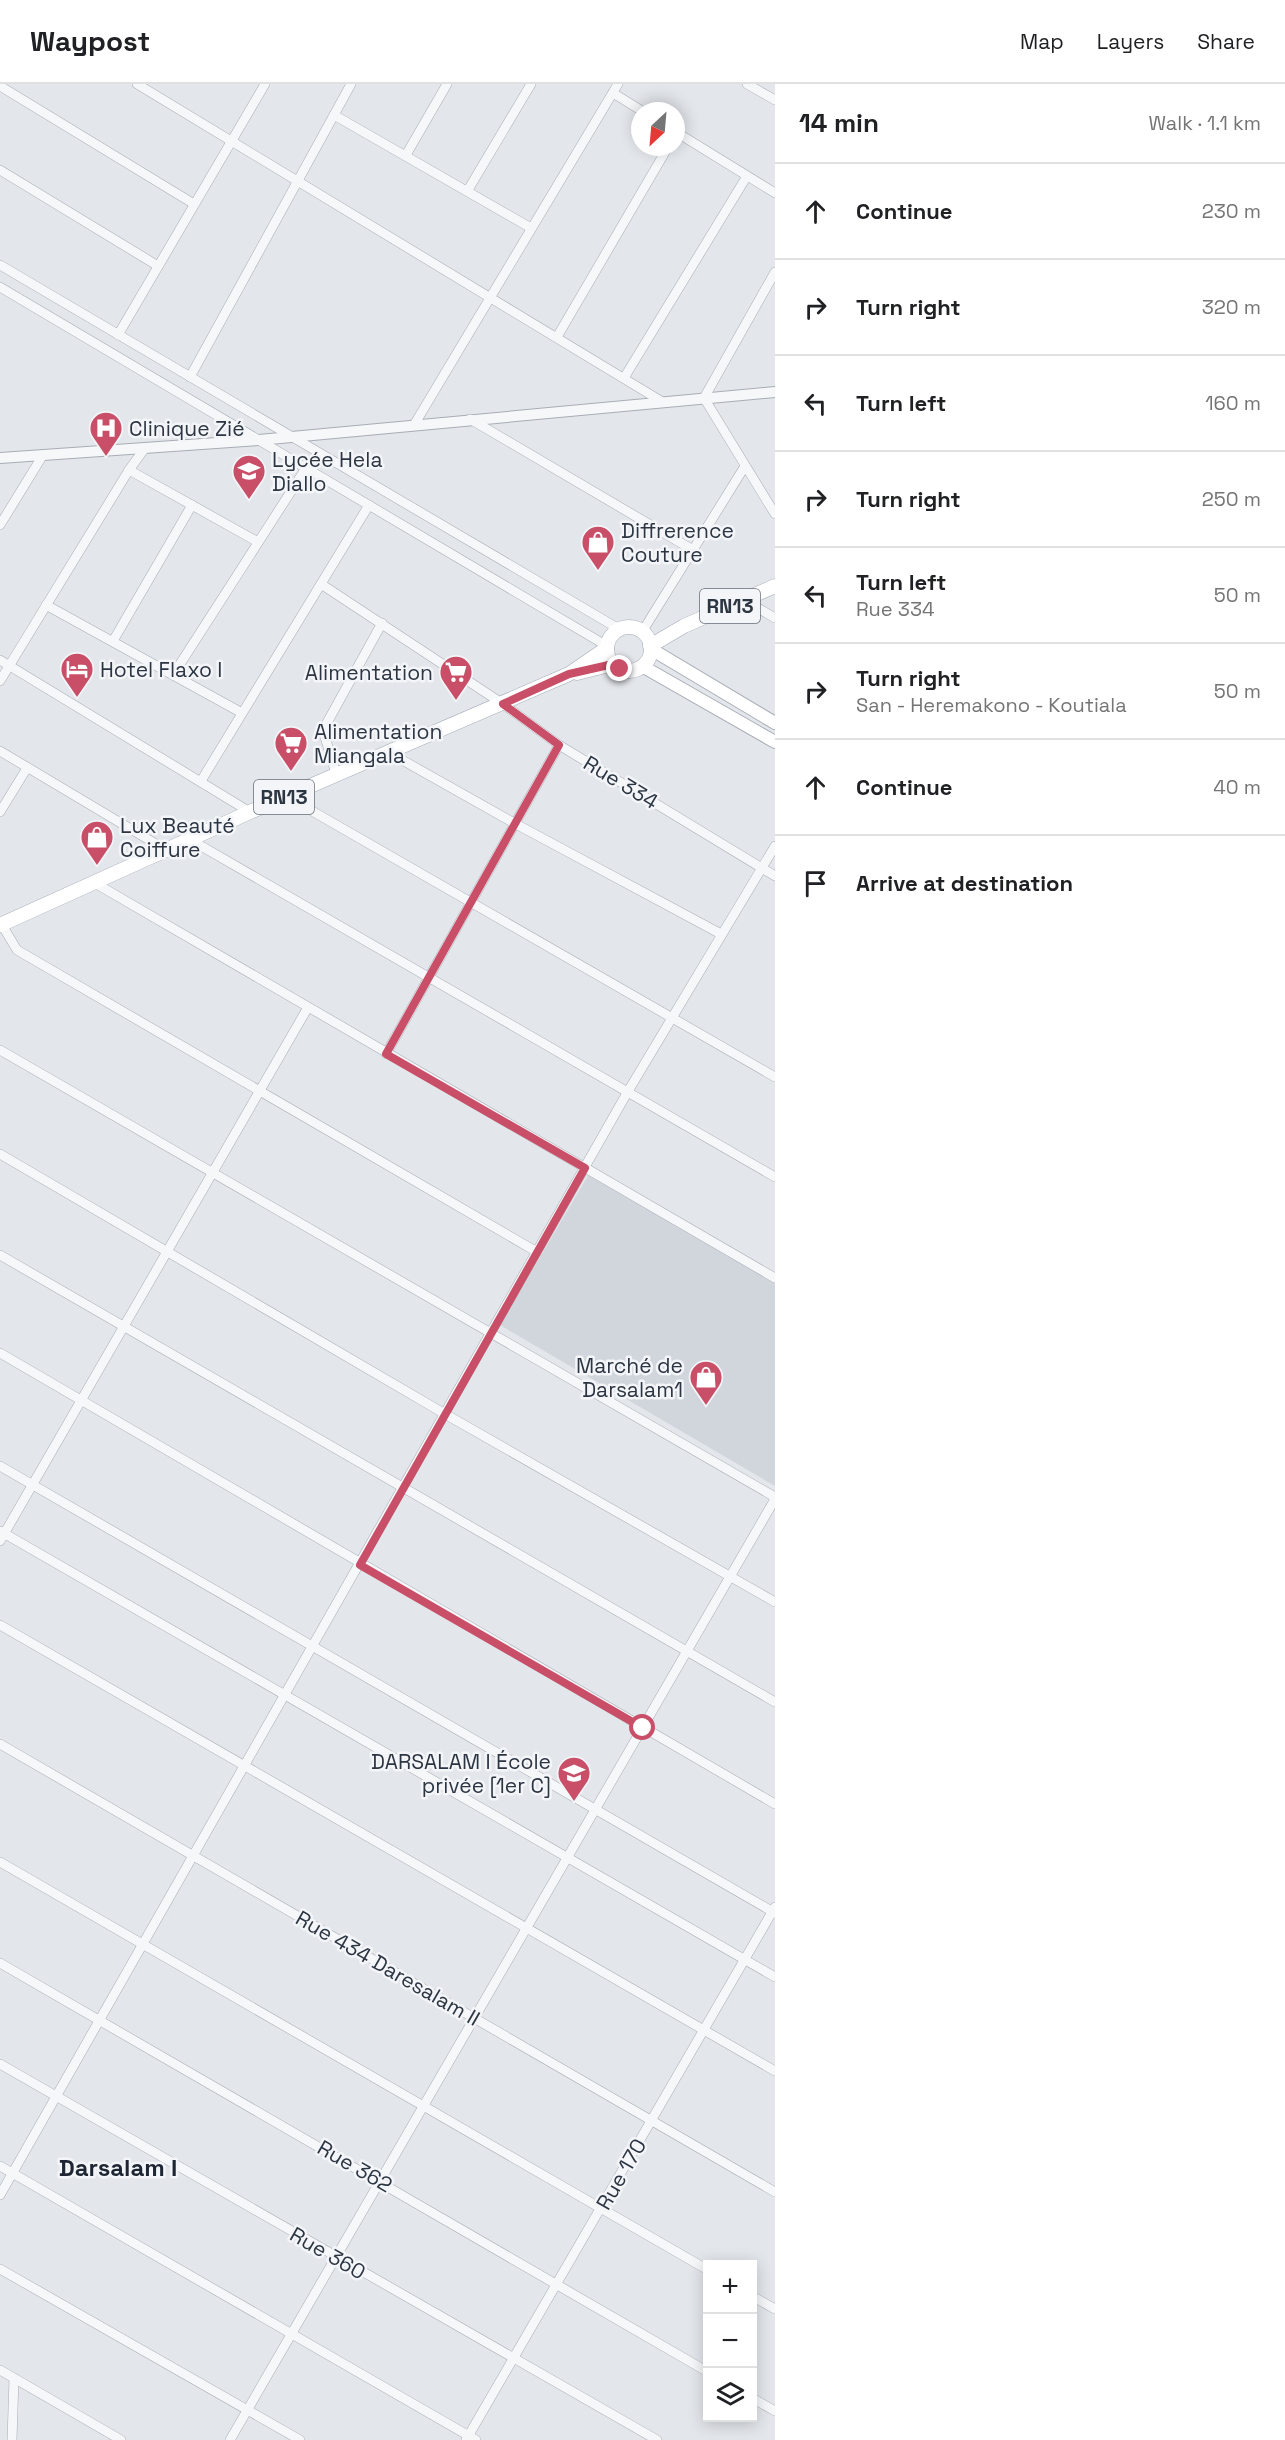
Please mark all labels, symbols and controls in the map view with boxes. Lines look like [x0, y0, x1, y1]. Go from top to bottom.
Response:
text: Waypost [30, 23, 150, 59]
text: Map [1020, 28, 1064, 55]
text: Layers [1097, 28, 1164, 55]
text: Share [1197, 28, 1255, 55]
north arrow [631, 102, 685, 156]
text: 14 min [799, 106, 879, 140]
text: Walk · 1.1 km [1148, 110, 1261, 136]
icon: ahead [799, 195, 832, 228]
text: Continue [856, 197, 952, 225]
text: 230 m [1202, 198, 1261, 224]
icon: right [799, 291, 832, 324]
text: Turn right [856, 293, 961, 321]
text: 320 m [1202, 294, 1261, 320]
icon: left [799, 387, 832, 420]
text: Turn left [856, 389, 946, 417]
text: 160 m [1205, 390, 1261, 416]
hospital icon: Clinique Zié [88, 410, 124, 457]
place label: Clinique Zié [129, 415, 245, 442]
place label: Lycée Hela Diallo [272, 446, 382, 497]
school or university icon: Lycée Hela Diallo [231, 453, 267, 500]
icon: right [799, 483, 832, 516]
text: Turn right [856, 485, 961, 513]
text: 250 m [1202, 486, 1261, 512]
place label: Diffrerence Couture [621, 517, 734, 568]
shop icon: Diffrerence Couture [580, 524, 616, 571]
text: Turn left [856, 568, 946, 596]
icon: left [799, 579, 832, 612]
text: 50 m [1214, 582, 1261, 608]
road number: RN13 [700, 589, 760, 623]
text: Rue 334 [856, 596, 935, 622]
hotel icon: Hotel Flaxo I [59, 651, 95, 698]
supermarket icon: Alimentation [438, 654, 474, 701]
route end [606, 655, 632, 681]
place label: Hotel Flaxo I [100, 656, 222, 683]
place label: Alimentation [305, 659, 433, 686]
text: Turn right [856, 664, 961, 692]
icon: right [799, 675, 832, 708]
text: 50 m [1214, 678, 1261, 704]
text: San - Heremakono - Koutiala [856, 692, 1127, 718]
place label: Alimentation Miangala [314, 718, 442, 769]
supermarket icon: Alimentation Miangala [273, 725, 309, 772]
street label: Rue 334 [579, 749, 663, 815]
icon: ahead [799, 771, 832, 804]
text: Continue [856, 773, 952, 801]
text: 40 m [1213, 774, 1261, 800]
road number: RN13 [254, 780, 314, 814]
place label: Lux Beauté Coiffure [120, 812, 235, 863]
shop icon: Lux Beauté Coiffure [79, 819, 115, 866]
icon: arrive [799, 867, 832, 900]
text: Arrive at destination [856, 869, 1073, 897]
place label: Marché de Darsalam1 [576, 1352, 683, 1403]
shop icon: Marché de Darsalam1 [688, 1359, 724, 1406]
route start [629, 1714, 655, 1740]
place label: DARSALAM I École privée [1er C] [371, 1748, 551, 1799]
school or university icon: DARSALAM I École privée [1er C] [556, 1755, 592, 1802]
street label: Rue 434 Daresalam II [291, 1904, 485, 2032]
street label: Rue 362 [313, 2134, 397, 2198]
street label: Rue 170 [590, 2134, 652, 2214]
district label: Darsalam I [59, 2152, 177, 2183]
street label: Rue 360 [285, 2221, 371, 2285]
map controls [703, 2260, 757, 2422]
button: + [703, 2260, 757, 2314]
button: − [703, 2314, 757, 2368]
button: layers [703, 2368, 757, 2422]

